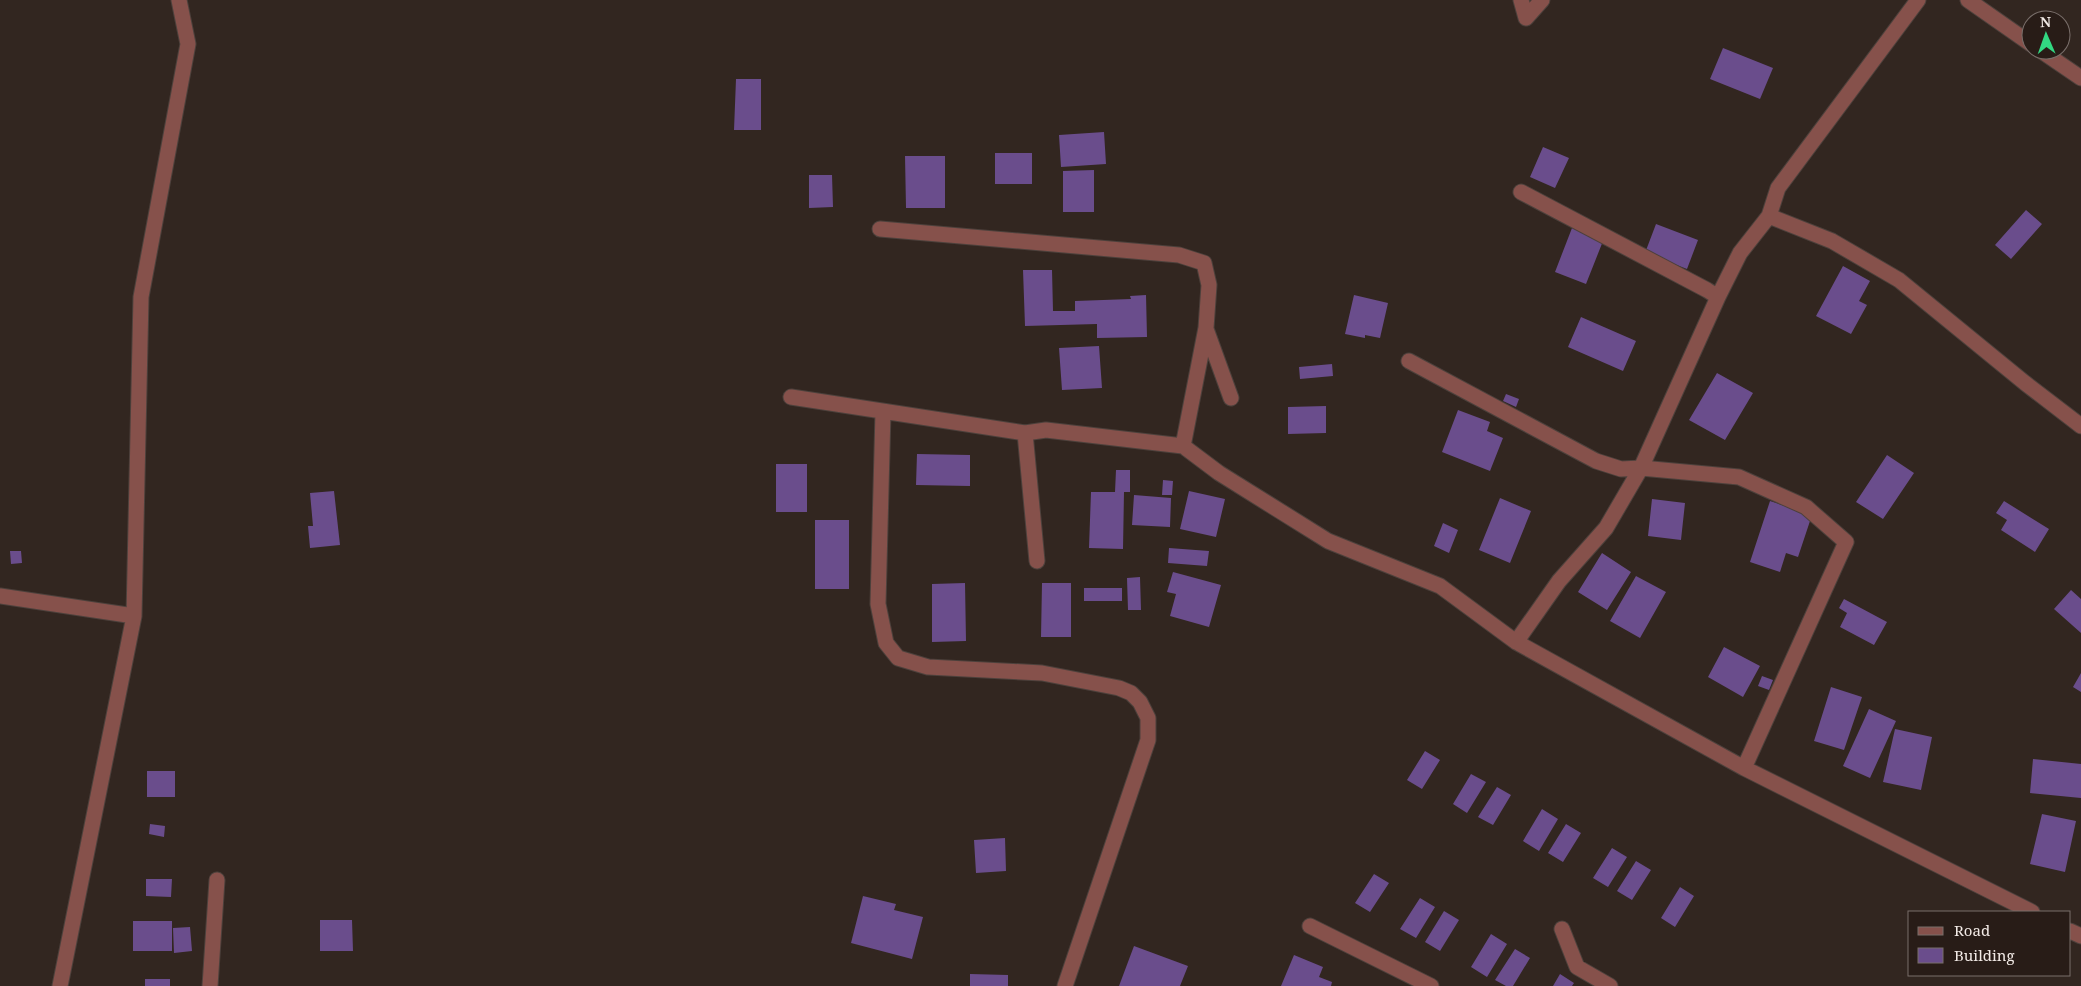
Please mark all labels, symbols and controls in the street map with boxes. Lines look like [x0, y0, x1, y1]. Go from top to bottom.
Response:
north arrow [2021, 10, 2071, 60]
text: N [2040, 12, 2051, 31]
legend [1908, 911, 2071, 976]
text: Road [1954, 920, 1990, 940]
text: Building [1954, 945, 2015, 965]

